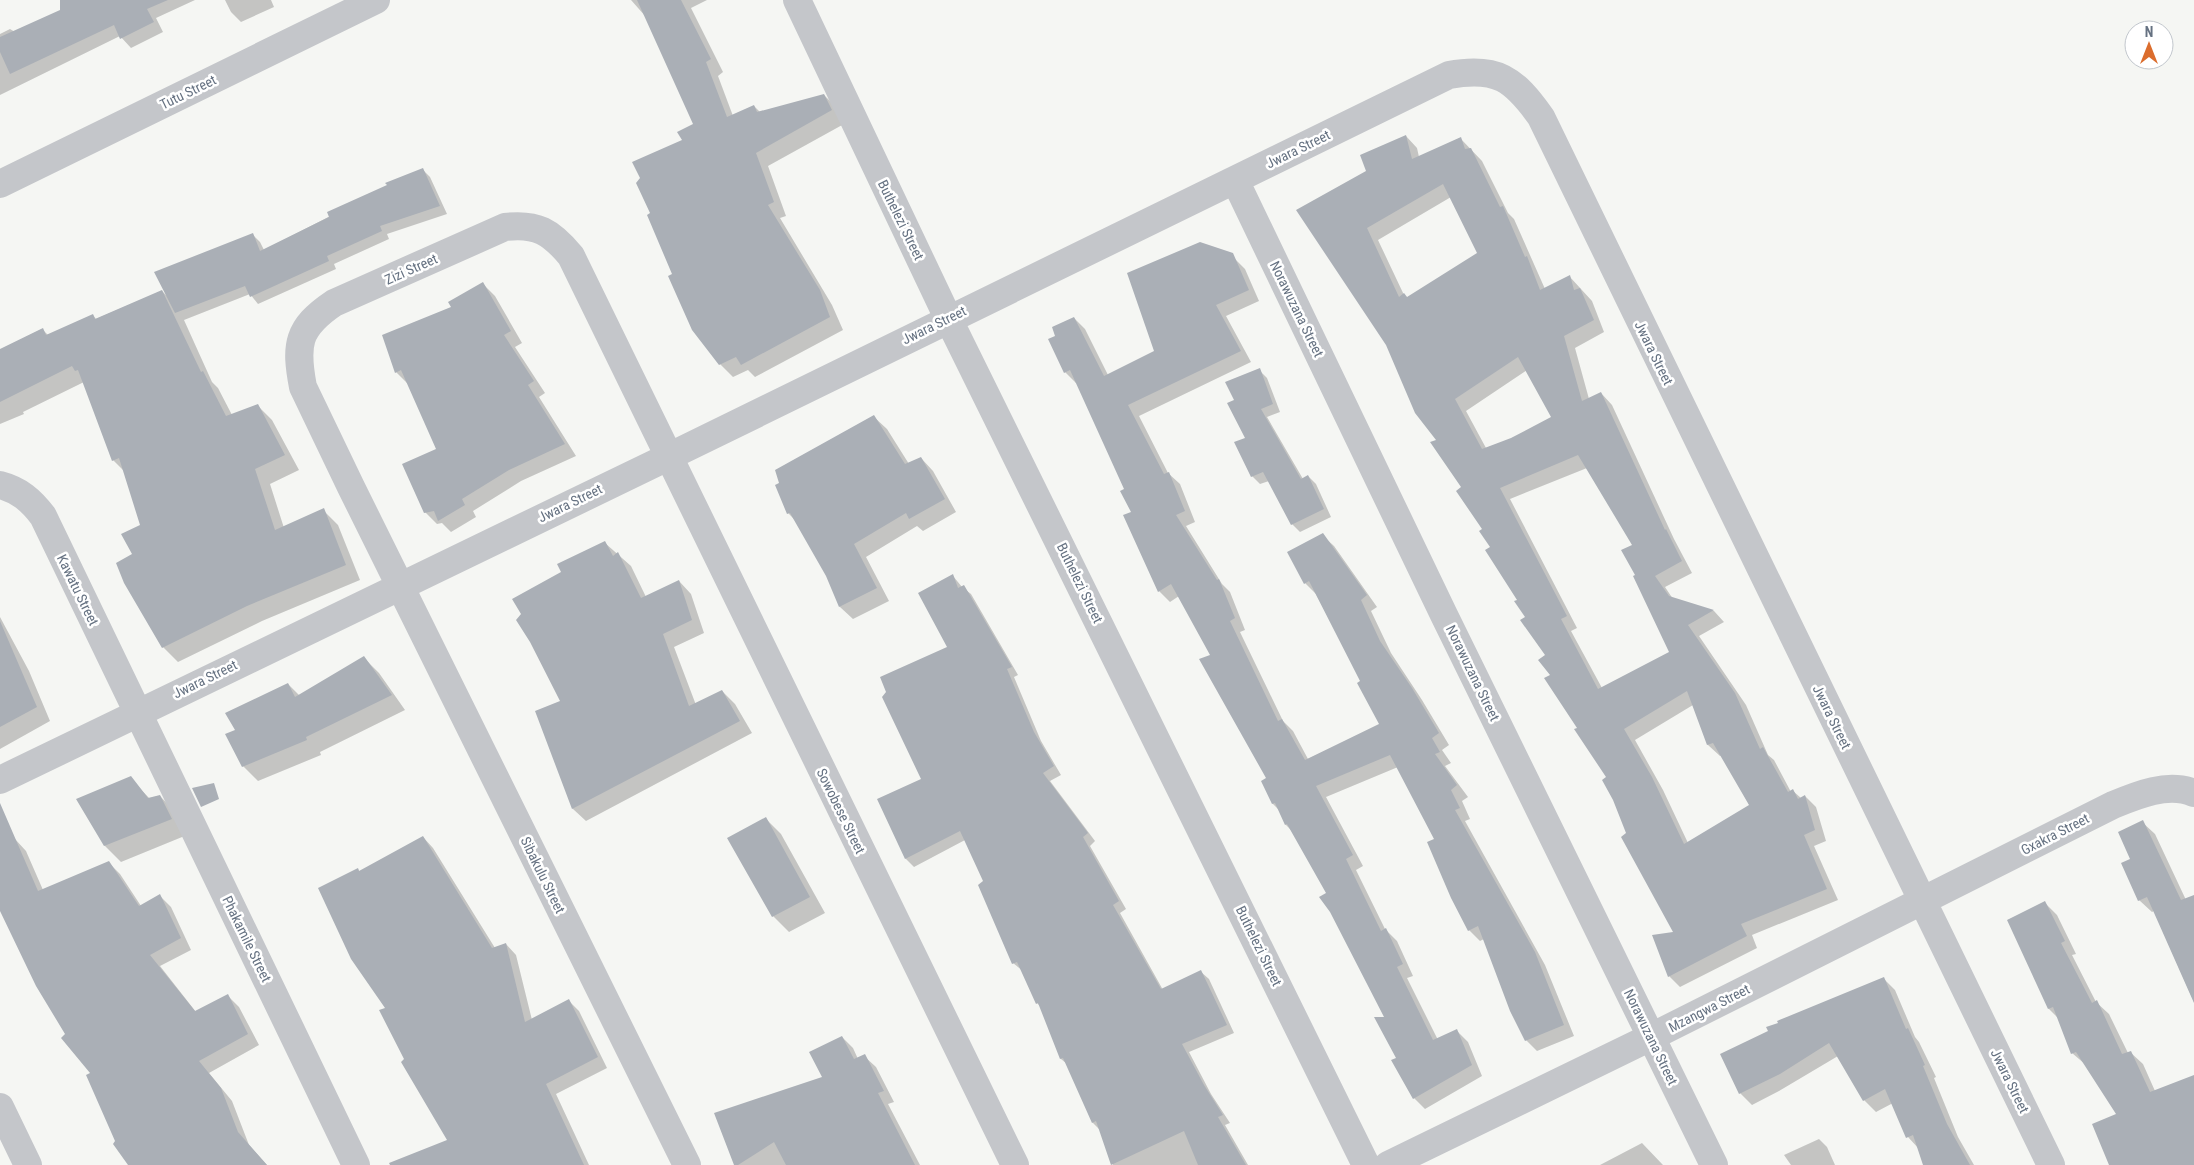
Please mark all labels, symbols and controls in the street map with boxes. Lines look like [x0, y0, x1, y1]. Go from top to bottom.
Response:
north arrow [2124, 20, 2174, 70]
text: N [2145, 24, 2153, 40]
street label: Tutu Street [157, 72, 219, 112]
street label: Jwara Street [1263, 127, 1333, 171]
street label: Buthelezi Street [875, 177, 927, 263]
street label: Zizi Street [382, 250, 440, 288]
street label: Norawuzana Street [1267, 258, 1327, 360]
street label: Jwara Street [899, 303, 969, 347]
street label: Jwara Street [1632, 318, 1676, 388]
street label: Jwara Street [535, 481, 605, 525]
street label: Buthelezi Street [1054, 540, 1106, 626]
street label: Kawatu Street [54, 552, 102, 628]
street label: Norawuzana Street [1443, 622, 1503, 724]
street label: Jwara Street [170, 657, 240, 701]
street label: Jwara Street [1810, 682, 1854, 752]
street label: Sowobese Street [813, 766, 869, 856]
street label: Gxakra Street [2018, 810, 2092, 858]
street label: Sibakulu Street [518, 834, 568, 916]
street label: Phakamile Street [219, 893, 275, 985]
street label: Buthelezi Street [1233, 903, 1285, 989]
street label: Mzangwa Street [1666, 981, 1752, 1035]
street label: Norawuzana Street [1621, 986, 1681, 1088]
street label: Jwara Street [1988, 1046, 2032, 1116]

